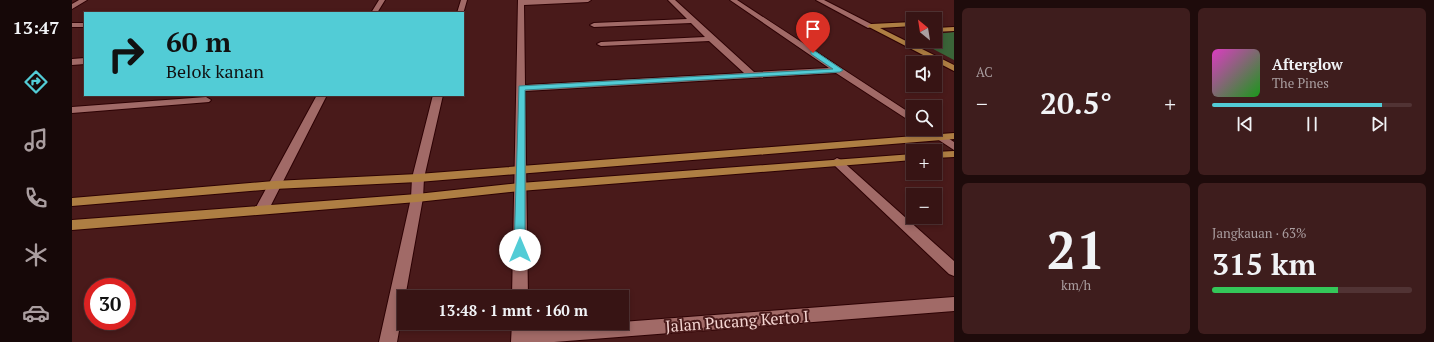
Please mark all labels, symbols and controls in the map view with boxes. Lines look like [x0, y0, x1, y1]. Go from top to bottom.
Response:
pin [796, 12, 830, 53]
north arrow [906, 12, 942, 48]
map controls [906, 12, 942, 224]
text: 13:47 [13, 15, 59, 39]
icon: arrive [802, 18, 824, 40]
text: 60 m [166, 23, 231, 60]
icon: right [100, 28, 152, 80]
text: Afterglow [1272, 54, 1343, 74]
button: sound [906, 56, 942, 92]
text: Belok kanan [166, 59, 264, 83]
text: AC [976, 63, 993, 81]
icon: directions [22, 68, 50, 96]
text: The Pines [1272, 74, 1329, 92]
text: 20.5° [1040, 83, 1112, 123]
text: − [976, 89, 988, 118]
text: + [1164, 89, 1176, 118]
button: search [906, 100, 942, 136]
icon: previous [1234, 113, 1256, 135]
icon: pause [1301, 113, 1323, 135]
icon: next [1368, 113, 1390, 135]
icon: music [22, 126, 50, 154]
button: + [906, 144, 942, 180]
icon: phone [22, 184, 50, 212]
button: − [906, 188, 942, 224]
text: 21 [1047, 215, 1105, 284]
text: Jangkauan · 63% [1212, 224, 1306, 242]
position arrow [499, 229, 541, 271]
icon: climate [22, 241, 50, 269]
text: 315 km [1212, 244, 1316, 284]
text: km/h [1061, 276, 1091, 294]
speed limit sign: 30 [84, 278, 136, 330]
icon: car [22, 299, 50, 327]
text: 13:48 · 1 mnt · 160 m [438, 300, 588, 320]
street label: Jalan Pucang Kerto I [664, 305, 810, 337]

